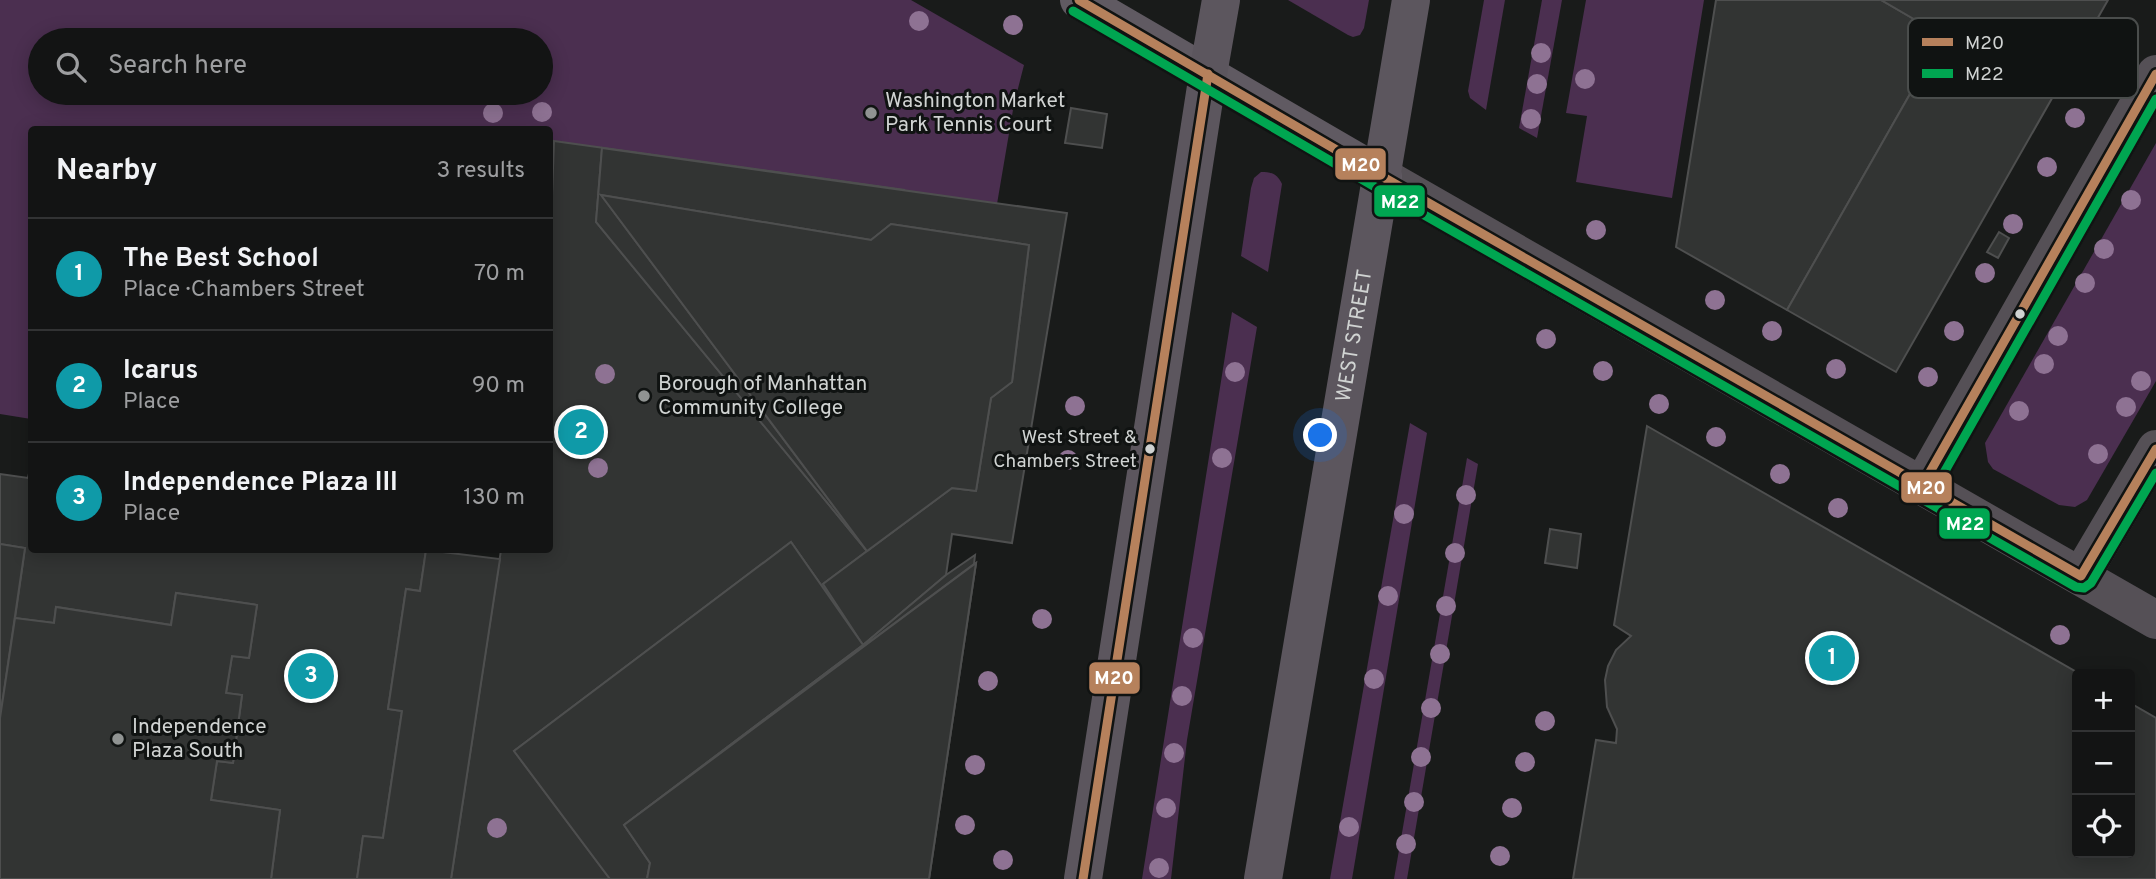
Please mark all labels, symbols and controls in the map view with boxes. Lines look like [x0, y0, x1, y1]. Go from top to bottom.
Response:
legend [1908, 18, 2138, 98]
search box [28, 28, 553, 105]
text: M20 [1965, 32, 2004, 56]
icon: search [52, 48, 90, 86]
text: Search here [108, 50, 247, 83]
text: M22 [1965, 63, 2004, 87]
place label: Washington Market Park Tennis Court [885, 88, 1065, 139]
marker: Washington Market Park Tennis Court [863, 105, 879, 121]
line badge: M20 [1334, 147, 1387, 181]
text: Nearby [56, 153, 157, 190]
text: M20 [1341, 154, 1381, 178]
text: 3 results [436, 157, 525, 186]
line badge: M22 [1373, 184, 1426, 218]
text: M22 [1381, 191, 1419, 215]
text: The Best School [123, 243, 319, 276]
text: 1 [74, 260, 84, 289]
text: 70 m [474, 260, 525, 289]
street label: WEST STREET [1330, 267, 1379, 404]
text: Place · Chambers Street [123, 276, 365, 305]
unlabelled marker [2013, 307, 2027, 321]
text: Icarus [123, 355, 198, 388]
place label: Borough of Manhattan Community College [658, 371, 867, 422]
text: 2 [72, 372, 86, 401]
text: 90 m [472, 372, 525, 401]
text: Place [123, 388, 180, 417]
marker: Borough of Manhattan Community College [636, 388, 652, 404]
pin: 2 [558, 406, 604, 458]
your location [1303, 418, 1337, 452]
place label: West Street & Chambers Street [993, 426, 1137, 474]
marker: West Street & Chambers Street [1143, 442, 1157, 456]
text: Independence Plaza III [123, 467, 398, 500]
line badge: M20 [1900, 471, 1953, 504]
text: M20 [1906, 477, 1946, 501]
text: 3 [72, 484, 86, 513]
text: 130 m [463, 484, 525, 513]
text: Place [123, 500, 180, 529]
line badge: M22 [1938, 507, 1991, 540]
text: M22 [1946, 513, 1984, 537]
pin: 1 [1809, 632, 1855, 684]
pin: 3 [288, 650, 334, 702]
line badge: M20 [1088, 661, 1141, 695]
text: M20 [1094, 667, 1134, 691]
map controls [2072, 669, 2135, 858]
button: + [2072, 669, 2135, 732]
place label: Independence Plaza South [132, 714, 267, 765]
marker: Independence Plaza South [110, 731, 126, 747]
button: − [2072, 732, 2135, 795]
button: locate [2072, 795, 2135, 858]

